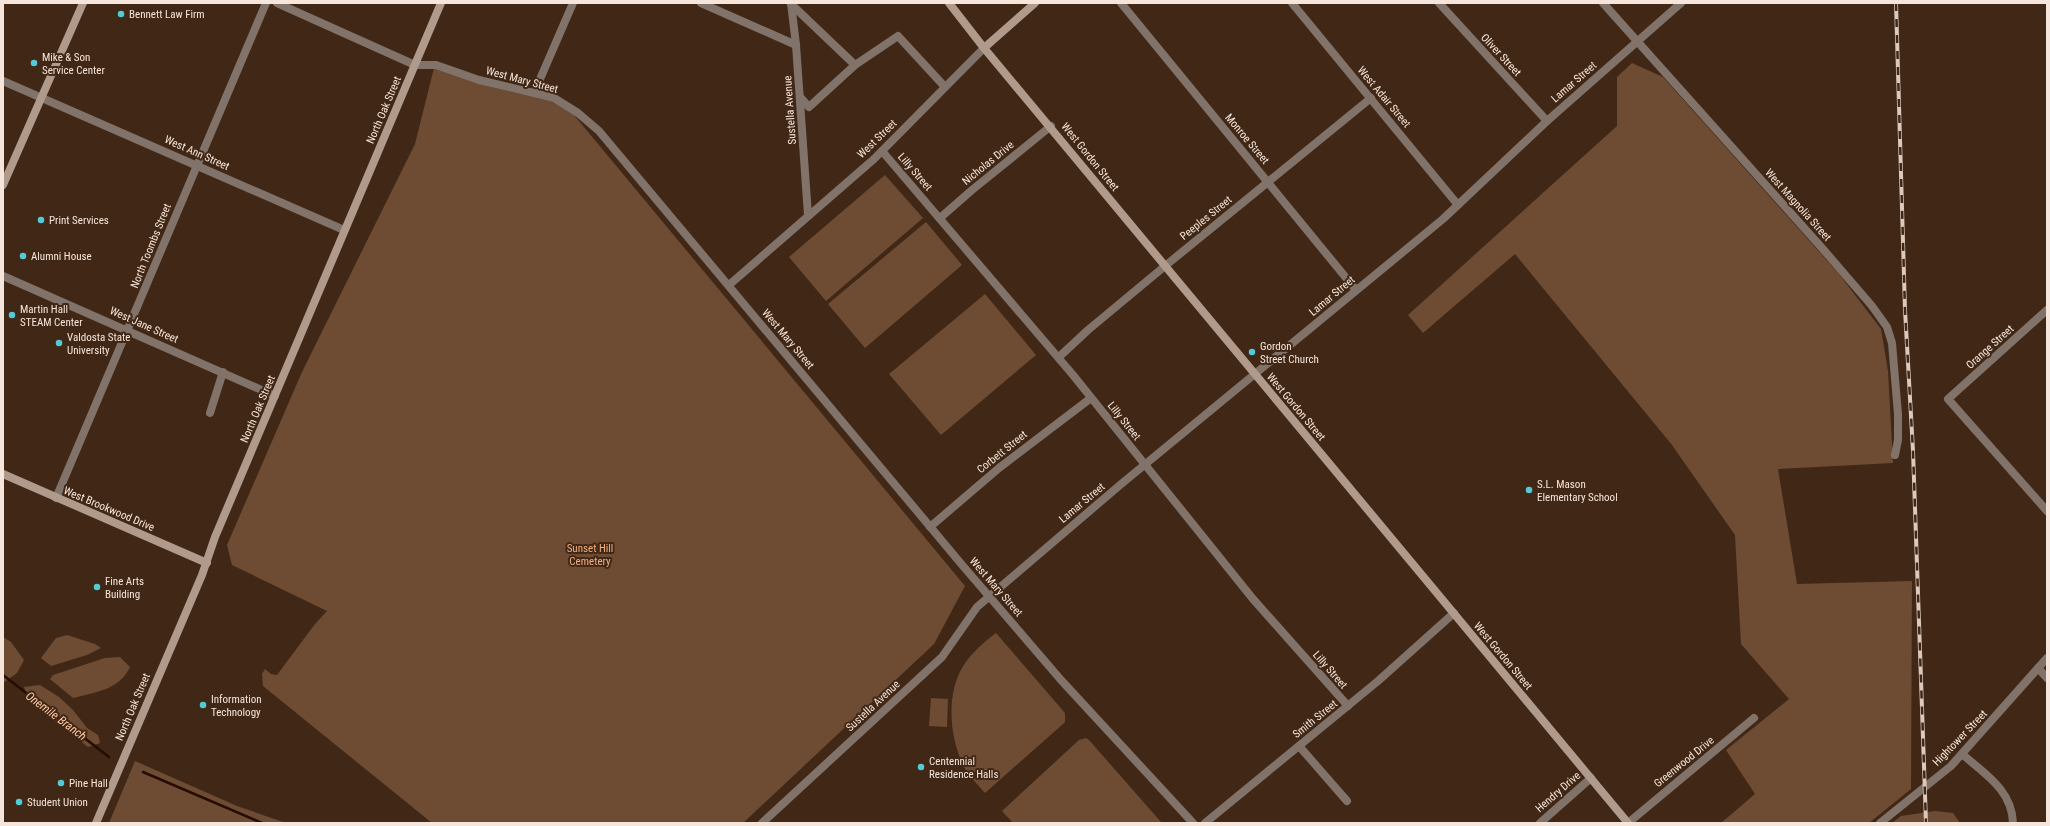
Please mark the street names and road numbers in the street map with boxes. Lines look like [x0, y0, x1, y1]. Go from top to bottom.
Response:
street label: Oliver Street [1478, 31, 1524, 79]
street label: Lamar Street [1549, 59, 1599, 105]
street label: West Mary Street [485, 64, 559, 96]
street label: West Adair Street [1355, 64, 1413, 130]
street label: North Oak Street [364, 74, 404, 146]
street label: Sustella Avenue [781, 75, 799, 145]
street label: Monroe Street [1222, 111, 1272, 167]
street label: West Street [855, 117, 899, 161]
street label: West Gordon Street [1059, 120, 1121, 194]
street label: West Ann Street [163, 133, 231, 173]
street label: Nicholas Drive [960, 138, 1016, 188]
street label: Lilly Street [895, 150, 935, 194]
street label: West Magnolia Street [1762, 166, 1834, 244]
street label: Peeples Street [1178, 193, 1234, 243]
street label: North Toombs Street [128, 202, 174, 290]
street label: Lamar Street [1306, 273, 1358, 319]
street label: West Jane Street [108, 304, 180, 346]
street label: West Mary Street [759, 306, 817, 372]
street label: Orange Street [1964, 322, 2016, 372]
street label: West Gordon Street [1264, 371, 1328, 443]
street label: North Oak Street [238, 373, 278, 445]
street label: Lilly Street [1105, 399, 1143, 443]
street label: Corbett Street [974, 428, 1030, 476]
street label: Lamar Street [1056, 480, 1108, 526]
street label: West Brookwood Drive [62, 484, 156, 534]
street label: West Mary Street [967, 555, 1025, 619]
street label: West Gordon Street [1471, 620, 1535, 692]
street label: Lilly Street [1310, 648, 1350, 692]
street label: North Oak Street [113, 671, 153, 743]
street label: Sustella Avenue [843, 678, 903, 734]
street label: Smith Street [1290, 697, 1340, 741]
street label: Hightower Street [1930, 707, 1990, 769]
street label: Greenwood Drive [1651, 734, 1717, 790]
street label: Hendry Drive [1533, 769, 1583, 815]

